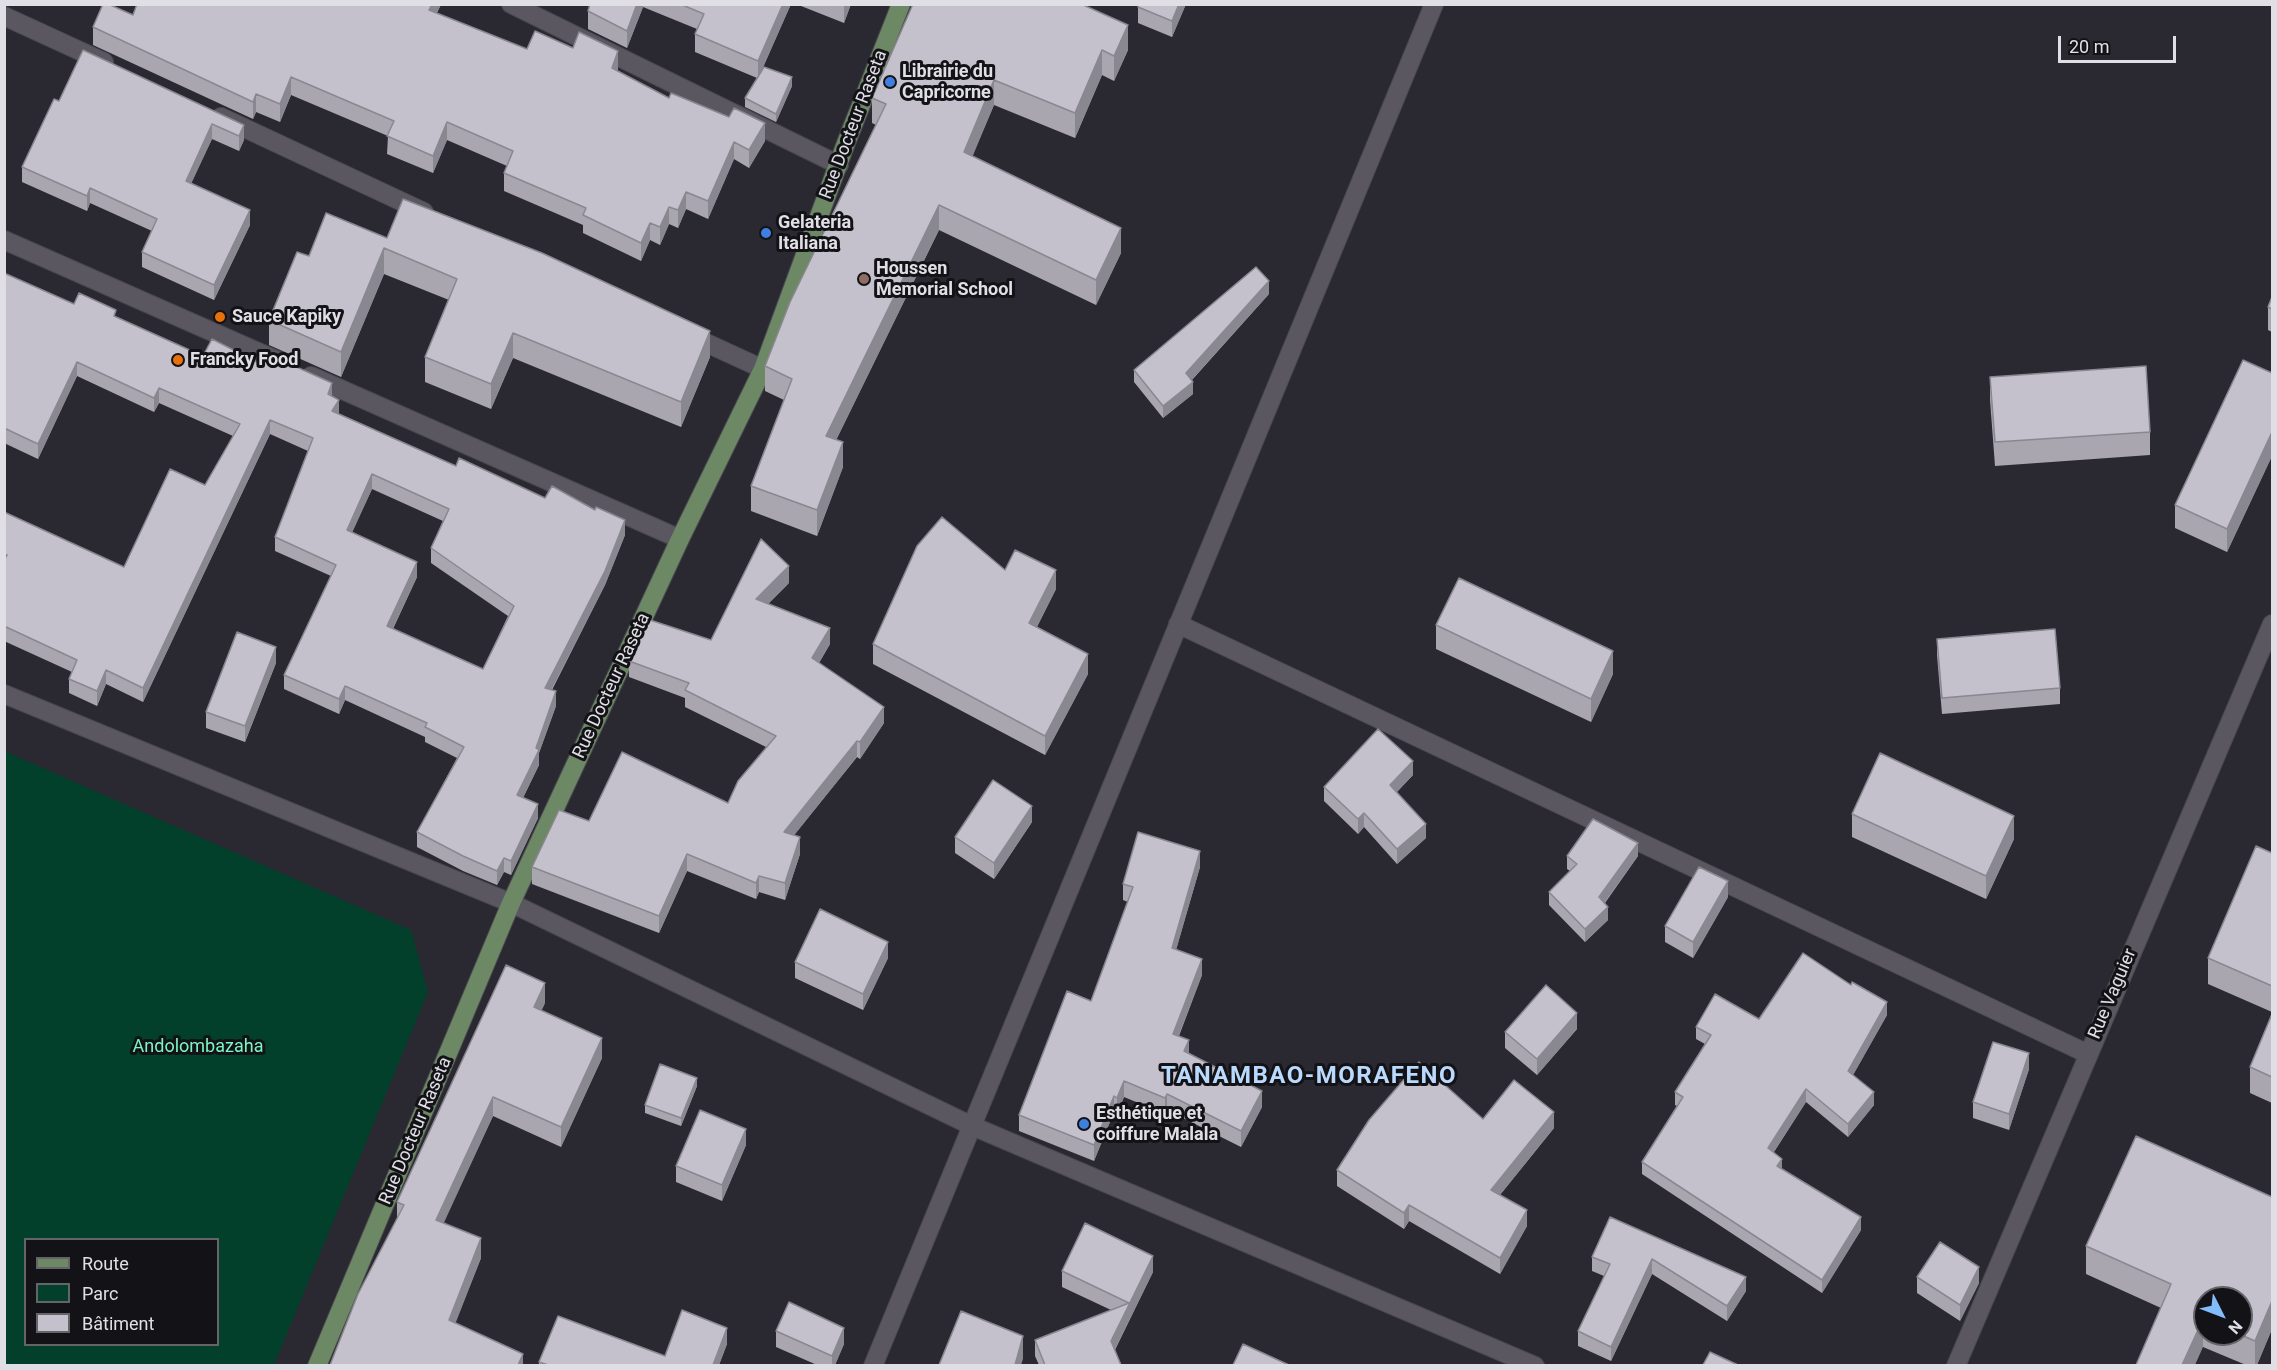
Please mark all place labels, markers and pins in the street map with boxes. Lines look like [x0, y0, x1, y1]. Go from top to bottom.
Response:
place label: Librairie du Capricorne [902, 61, 993, 104]
marker: Librairie du Capricorne [883, 75, 897, 89]
place label: Gelateria Italiana [778, 212, 851, 254]
marker: Gelateria Italiana [759, 226, 773, 240]
place label: Houssen Memorial School [876, 258, 1013, 300]
marker: Houssen Memorial School [857, 272, 871, 286]
place label: Sauce Kapiky [232, 306, 341, 328]
marker: Sauce Kapiky [213, 310, 227, 324]
place label: Francky Food [190, 349, 298, 371]
marker: Francky Food [171, 353, 185, 367]
place label: Esthétique et coiffure Malala [1096, 1103, 1218, 1146]
marker: Esthétique et coiffure Malala [1077, 1117, 1091, 1131]

